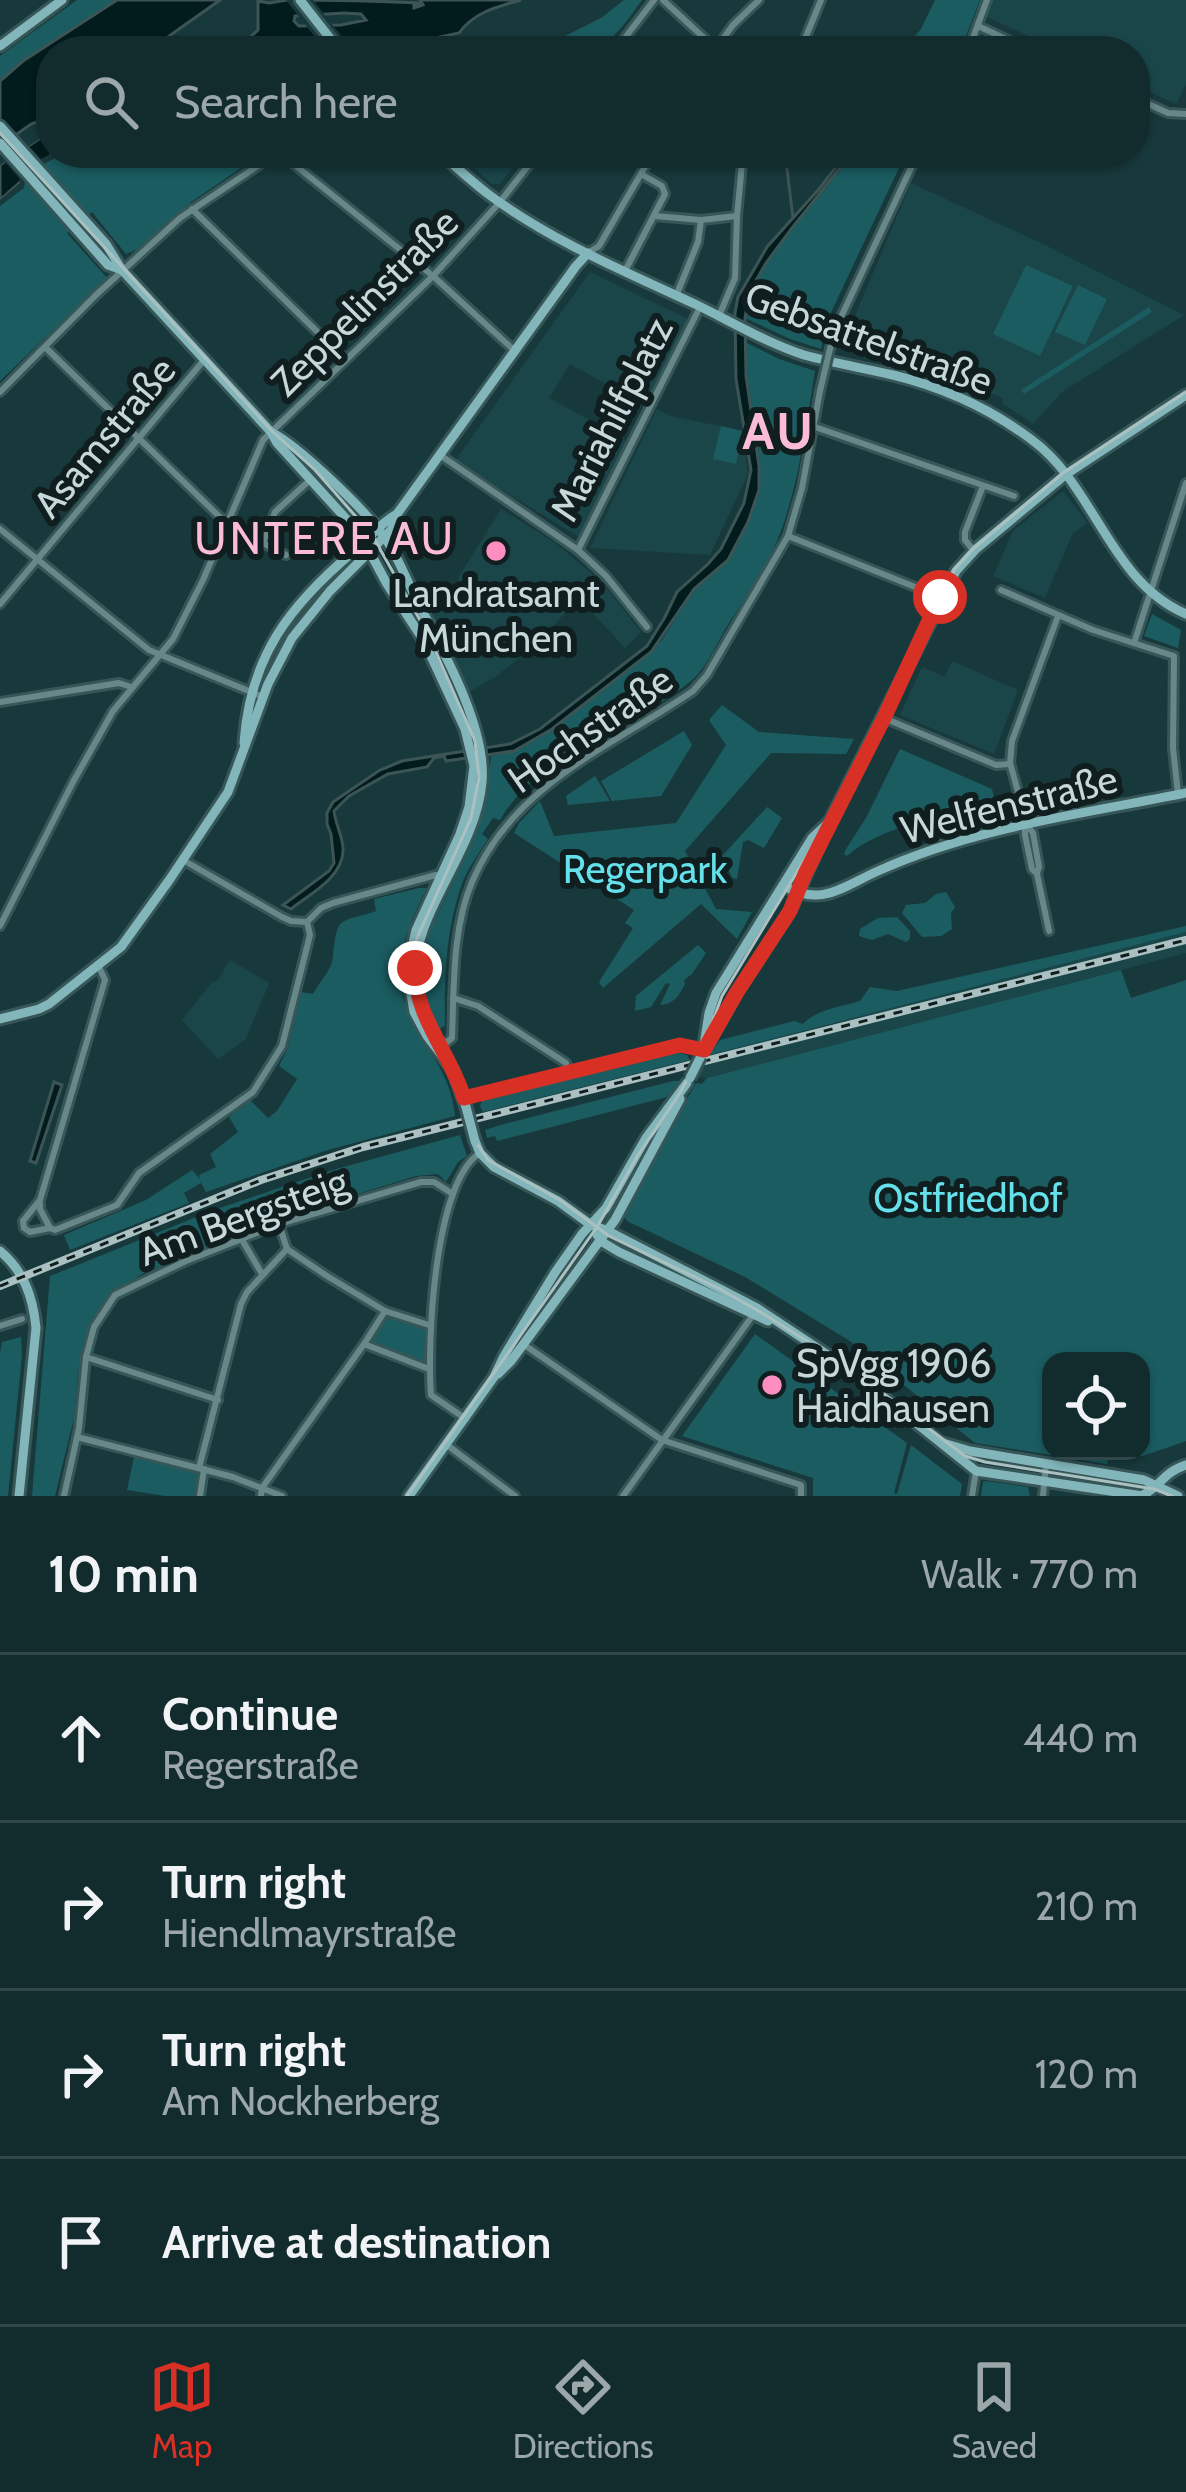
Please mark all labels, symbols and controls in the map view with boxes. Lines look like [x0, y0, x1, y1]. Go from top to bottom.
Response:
search box [36, 36, 1150, 168]
icon: search [78, 69, 144, 135]
text: Search here [174, 75, 398, 129]
street label: Zeppelinstraße [260, 198, 468, 406]
street label: Gebsattelstraße [739, 271, 999, 405]
street label: Mariahilfplatz [539, 309, 683, 529]
street label: Asamstraße [23, 347, 185, 527]
district label: AU [742, 400, 816, 462]
district label: UNTERE AU [194, 511, 456, 565]
marker: Landratsamt München [483, 538, 509, 564]
place label: Landratsamt München [392, 569, 600, 662]
route start [913, 570, 967, 624]
street label: Hochstraße [499, 655, 681, 803]
street label: Welfenstraße [896, 754, 1122, 854]
park label: Regerpark [563, 845, 728, 893]
route end [388, 941, 442, 995]
street label: Am Bergsteig [132, 1156, 354, 1276]
park label: Ostfriedhof [873, 1174, 1063, 1222]
place label: SpVgg 1906 Haidhausen [796, 1339, 991, 1432]
map controls [1042, 1352, 1150, 1460]
button: locate [1042, 1352, 1150, 1460]
marker: SpVgg 1906 Haidhausen [759, 1372, 785, 1398]
text: 10 min [48, 1543, 199, 1605]
text: Walk · 770 m [921, 1550, 1138, 1598]
text: Continue [162, 1687, 338, 1741]
icon: ahead [48, 1705, 114, 1771]
text: 440 m [1023, 1714, 1138, 1762]
text: Regerstraße [162, 1741, 359, 1789]
text: Turn right [162, 1855, 346, 1909]
icon: right [48, 1873, 114, 1939]
text: 210 m [1035, 1882, 1138, 1930]
text: Hiendlmayrstraße [162, 1909, 457, 1957]
text: Turn right [162, 2023, 346, 2077]
icon: right [48, 2041, 114, 2107]
text: 120 m [1035, 2050, 1138, 2098]
text: Am Nockherberg [162, 2077, 439, 2125]
icon: arrive [48, 2209, 114, 2275]
text: Arrive at destination [162, 2215, 551, 2269]
tab: Map [149, 2354, 215, 2466]
tab: Directions [513, 2354, 654, 2466]
tab: Saved [951, 2354, 1037, 2466]

